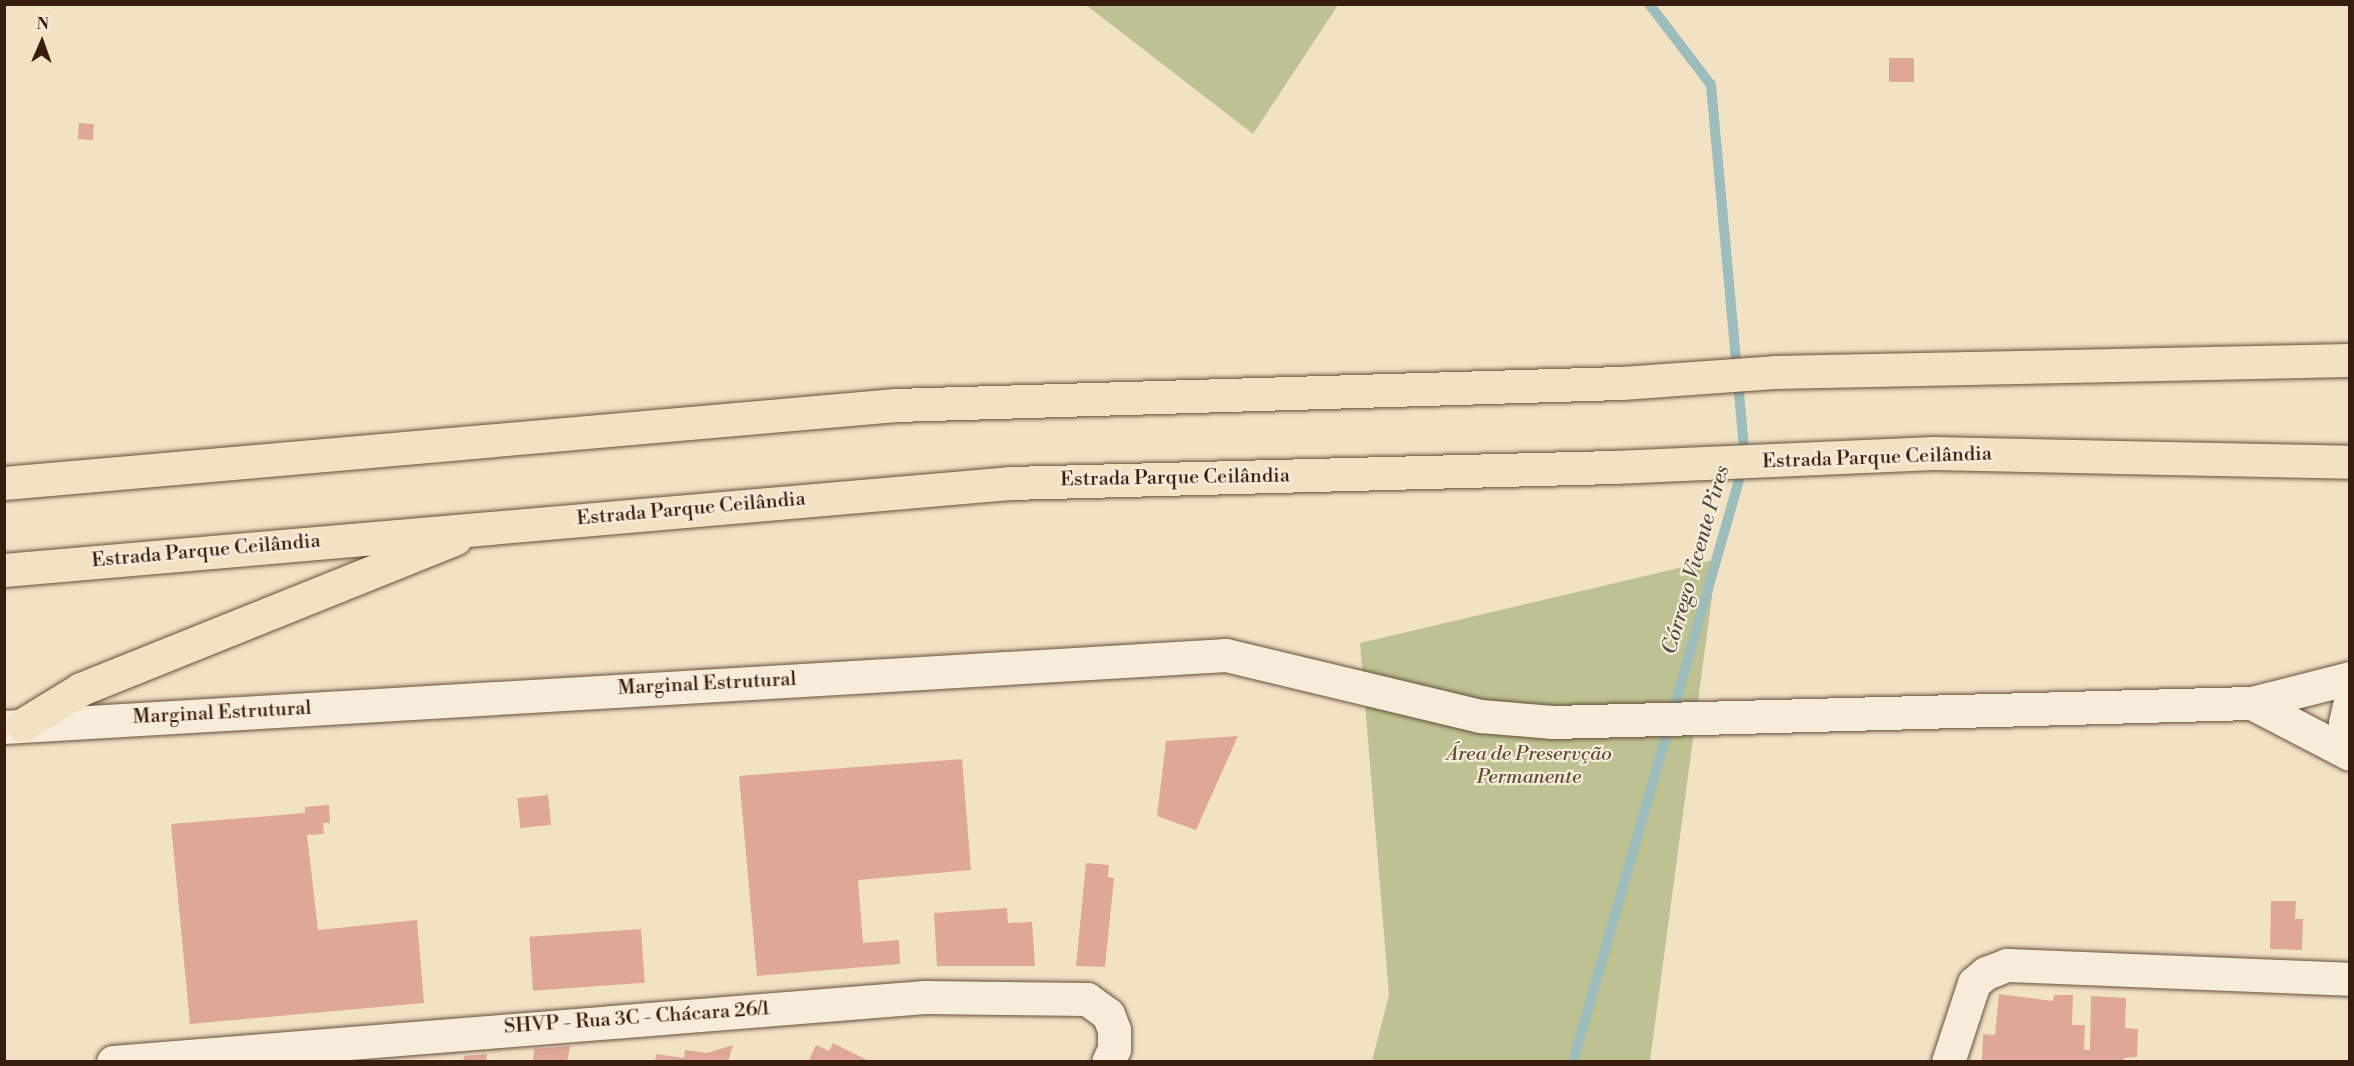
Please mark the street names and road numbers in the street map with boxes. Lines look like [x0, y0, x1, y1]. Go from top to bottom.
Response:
street label: Estrada Parque Ceilândia [1762, 442, 1992, 474]
street label: Estrada Parque Ceilândia [1060, 464, 1290, 492]
street label: Estrada Parque Ceilândia [575, 487, 807, 531]
street label: Estrada Parque Ceilândia [90, 529, 322, 573]
street label: Marginal Estrutural [617, 667, 797, 701]
street label: Marginal Estrutural [132, 696, 312, 730]
street label: SHVP - Rua 3C - Chácara 26/1 [503, 997, 771, 1039]

